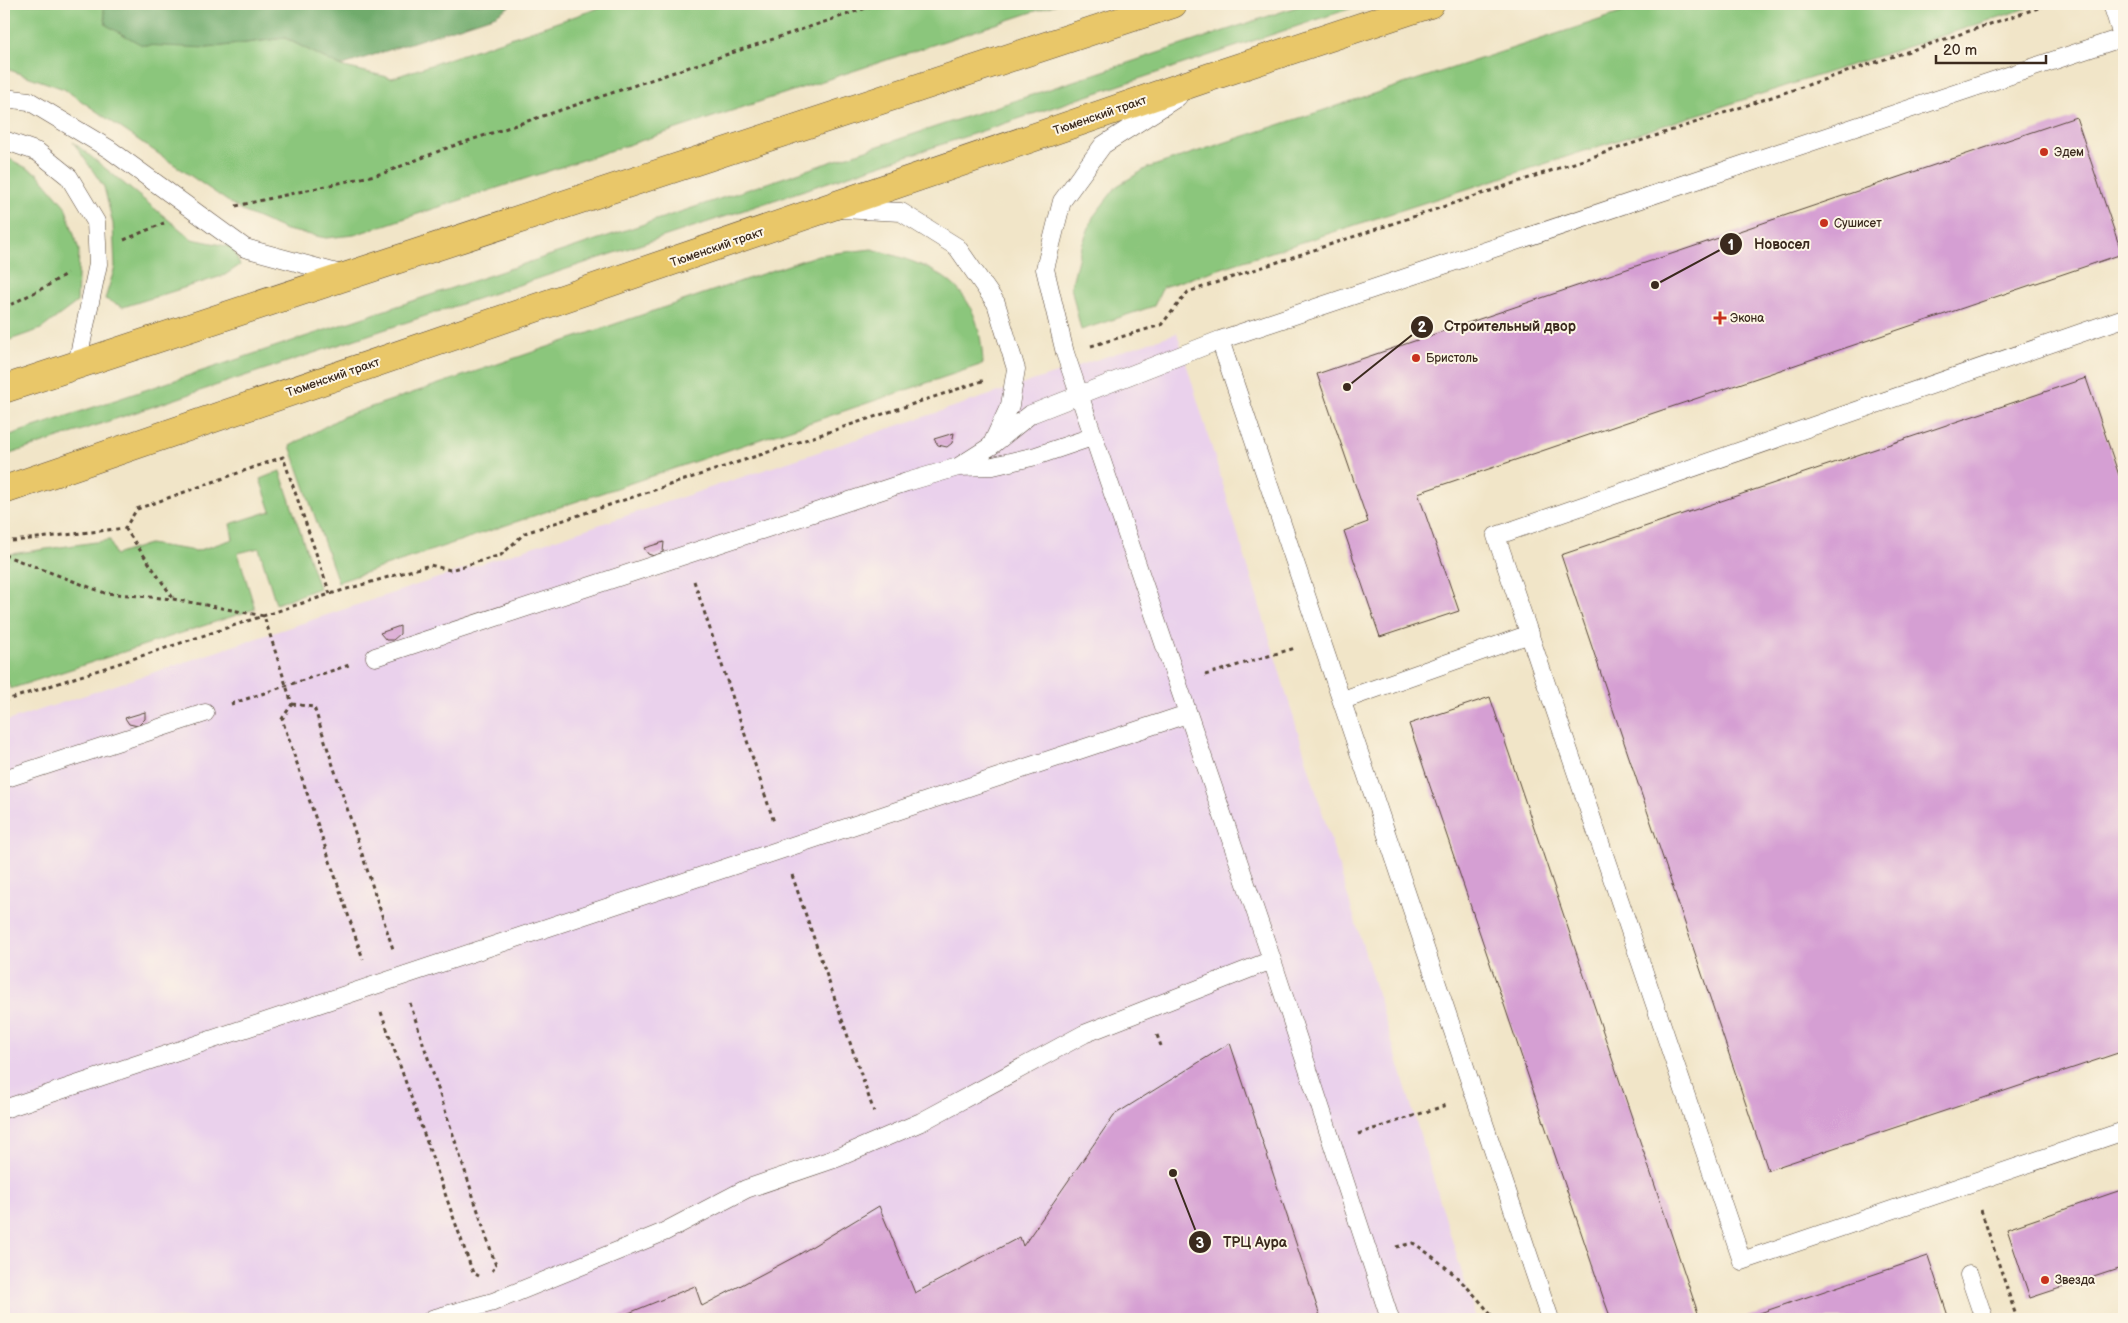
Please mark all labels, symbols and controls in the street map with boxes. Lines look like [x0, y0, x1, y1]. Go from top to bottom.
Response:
scale bar [1936, 32, 2046, 64]
text: 20 m [1943, 41, 1977, 60]
street label: Тюменский тракт [1052, 92, 1149, 138]
place label: Эдем [2054, 145, 2084, 160]
marker: Эдем [2038, 146, 2050, 158]
place label: Сушисет [1834, 216, 1882, 231]
marker: Сушисет [1818, 217, 1830, 229]
street label: Тюменский тракт [669, 224, 766, 270]
callout: Новосел [1719, 230, 1820, 259]
text: 1 [1728, 236, 1734, 255]
text: Новосел [1754, 236, 1810, 253]
place label: Экона [1730, 311, 1764, 326]
callout: Строительный двор [1409, 312, 1586, 341]
marker: Экона [1714, 312, 1726, 324]
text: 2 [1418, 318, 1427, 337]
text: Строительный двор [1444, 318, 1577, 335]
place label: Бристоль [1426, 351, 1478, 366]
marker: Бристоль [1410, 352, 1422, 364]
street label: Тюменский тракт [285, 354, 382, 400]
callout: ТРЦ Аура [1188, 1228, 1297, 1257]
text: 3 [1196, 1234, 1205, 1253]
text: ТРЦ Аура [1223, 1234, 1288, 1251]
place label: Звезда [2055, 1273, 2095, 1288]
marker: Звезда [2039, 1274, 2051, 1286]

